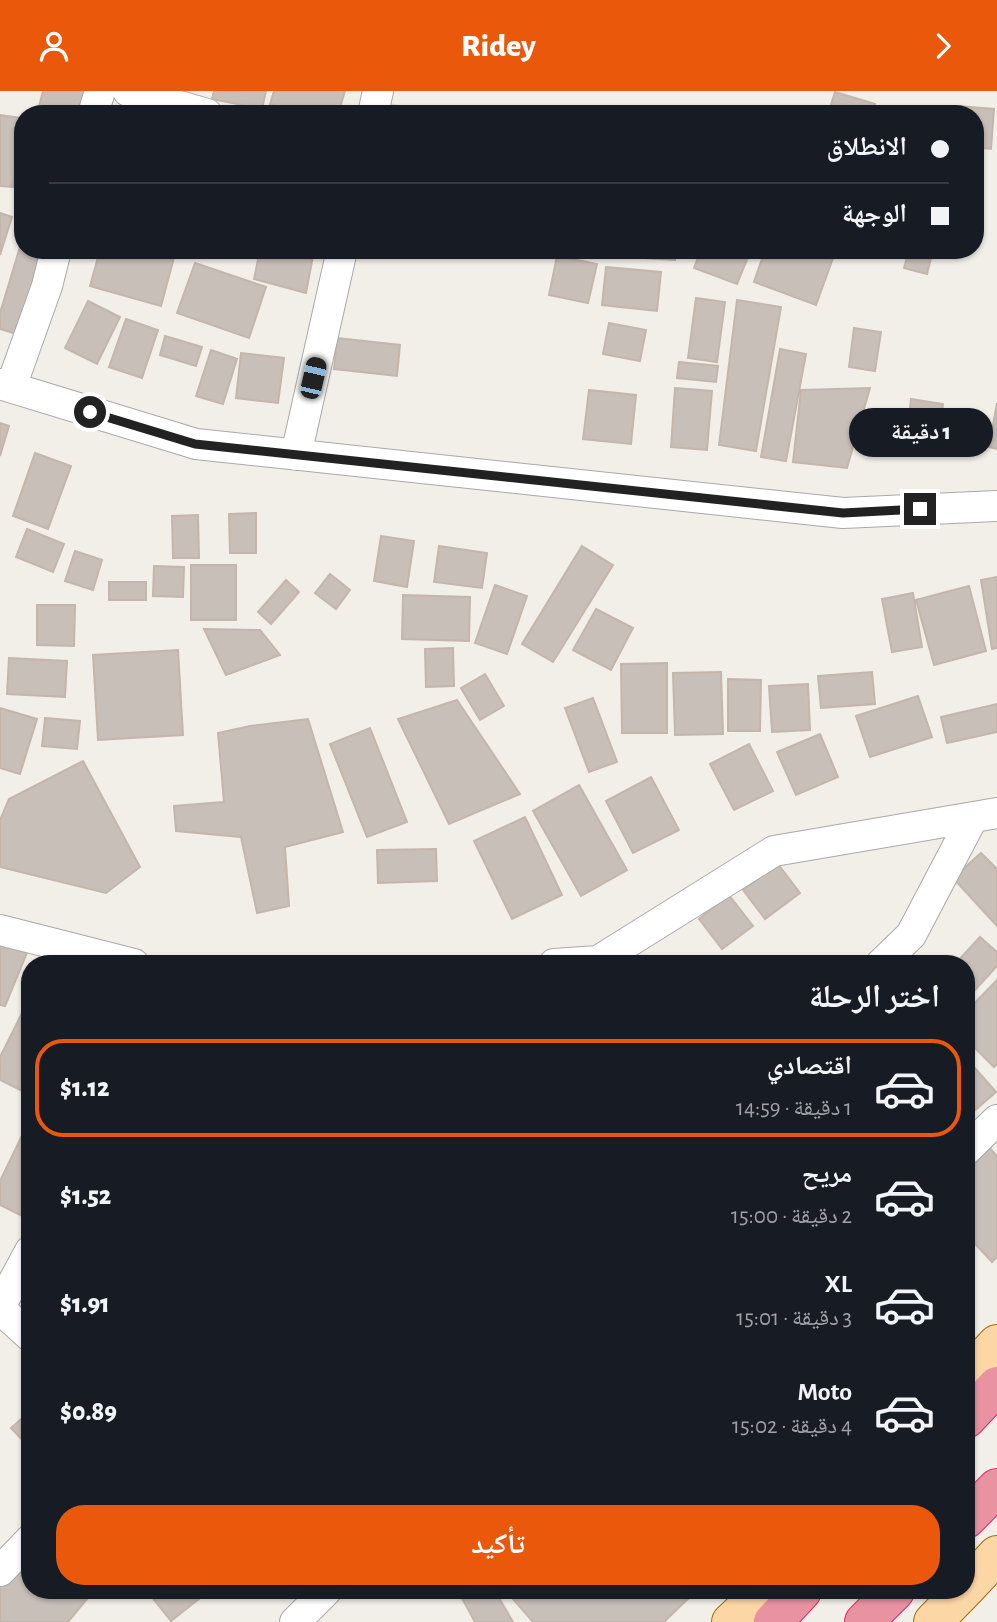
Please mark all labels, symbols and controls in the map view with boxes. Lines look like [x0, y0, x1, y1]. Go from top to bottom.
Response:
icon: person [35, 27, 73, 65]
icon: forward [924, 27, 962, 65]
text: Ridey [461, 30, 536, 62]
text: الانطلاق [827, 134, 907, 160]
text: الوجهة [842, 201, 907, 227]
car [299, 355, 328, 401]
route start [74, 396, 106, 428]
callout: 1 دقيقة [848, 407, 992, 457]
text: 1 دقيقة [891, 421, 951, 444]
route end [904, 493, 936, 525]
text: اختر الرحلة [809, 981, 940, 1013]
text: اقتصادي [767, 1053, 852, 1079]
icon: car [873, 1057, 936, 1120]
text: $1.12 [60, 1075, 109, 1101]
text: 1 دقيقة · 14:59 [736, 1097, 852, 1120]
text: مريح [802, 1161, 852, 1187]
icon: car [873, 1165, 936, 1228]
text: $1.52 [60, 1183, 111, 1209]
text: 2 دقيقة · 15:00 [731, 1205, 852, 1228]
text: XL [825, 1271, 852, 1297]
icon: car [873, 1273, 936, 1336]
text: $1.91 [60, 1291, 110, 1317]
text: 3 دقيقة · 15:01 [736, 1307, 852, 1330]
text: Moto [797, 1379, 852, 1405]
icon: car [873, 1381, 936, 1444]
text: $0.89 [60, 1399, 117, 1425]
text: 4 دقيقة · 15:02 [732, 1415, 852, 1438]
button: تأكيد [56, 1505, 940, 1585]

